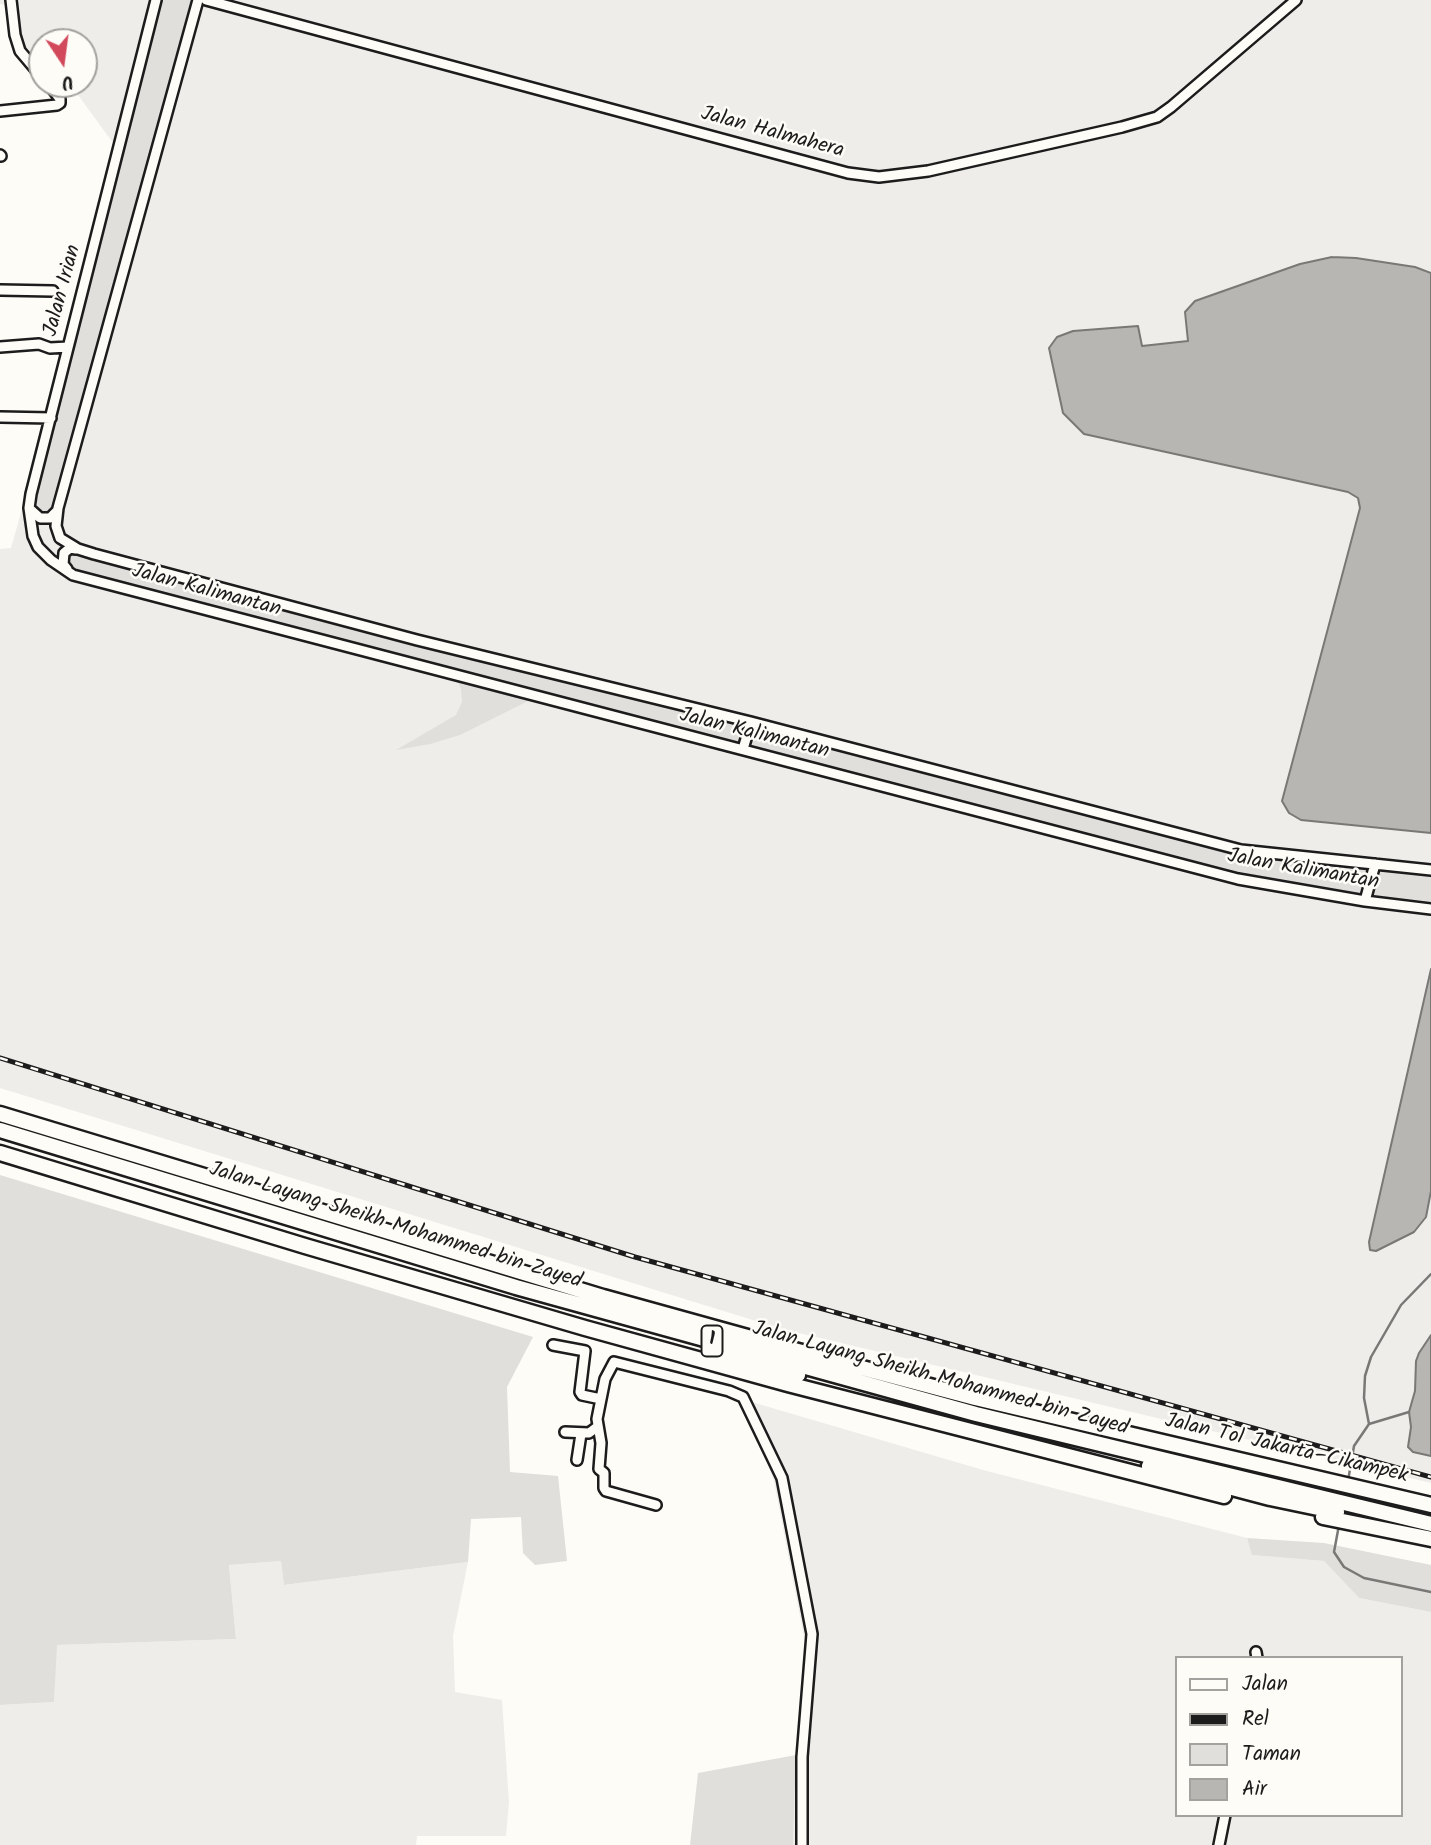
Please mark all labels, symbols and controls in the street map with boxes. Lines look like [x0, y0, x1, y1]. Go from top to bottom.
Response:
north arrow [28, 28, 98, 98]
text: U [58, 66, 76, 97]
street label: Jalan Halmahera [698, 103, 846, 165]
street label: Jalan Irian [40, 242, 88, 340]
street label: Jalan Kalimantan [129, 560, 283, 624]
street label: Jalan Kalimantan [676, 704, 832, 766]
street label: Jalan Kalimantan [1225, 845, 1381, 897]
street label: Jalan Layang Sheikh Mohammed bin Zayed [206, 1158, 584, 1296]
street label: Jalan Layang Sheikh Mohammed bin Zayed [749, 1318, 1131, 1442]
road number: 1 [702, 1326, 722, 1357]
street label: Jalan Tol Jakarta–Cikampek [1162, 1410, 1410, 1490]
legend [1176, 1656, 1403, 1817]
text: Jalan [1242, 1668, 1288, 1701]
text: Rel [1242, 1703, 1269, 1736]
text: Taman [1242, 1738, 1301, 1771]
text: Air [1242, 1773, 1267, 1806]

